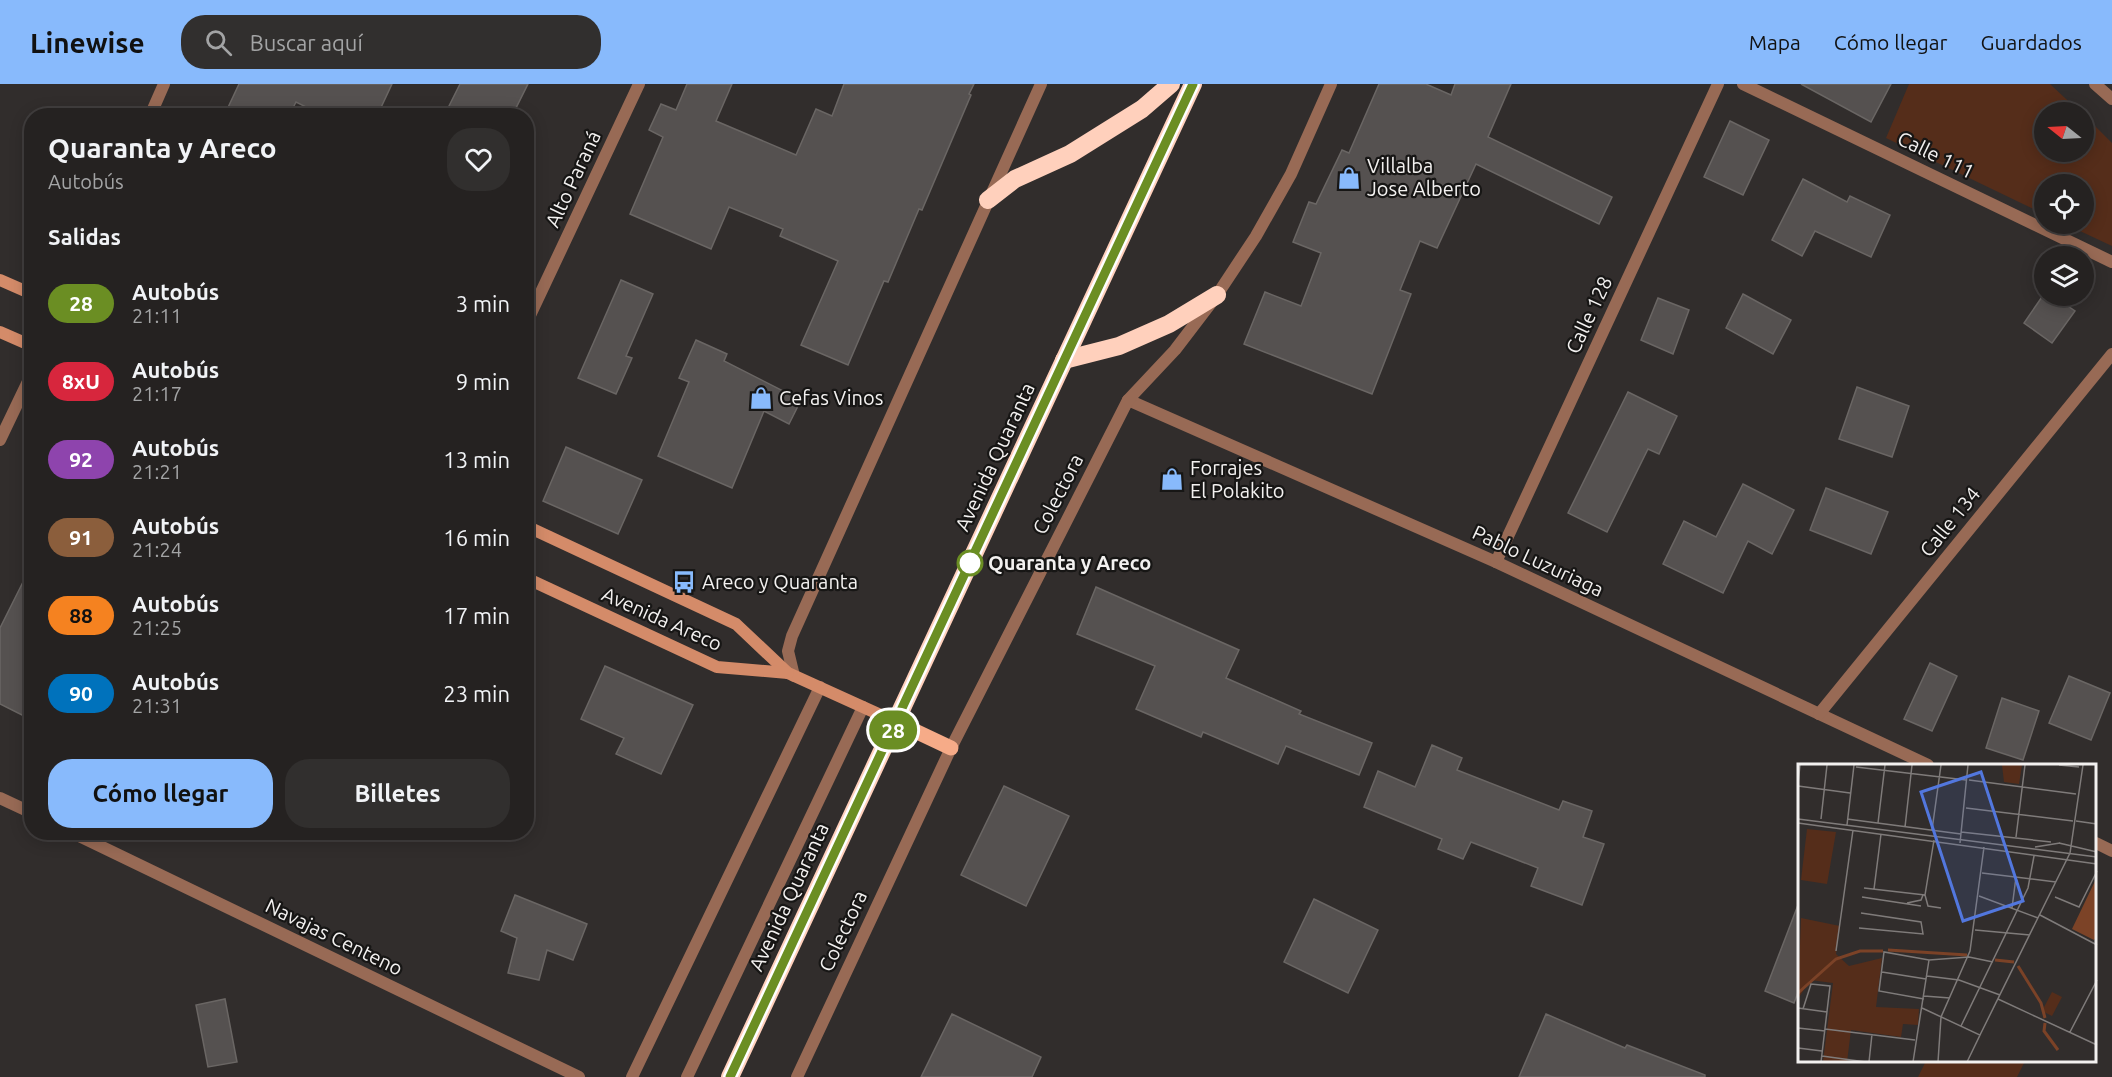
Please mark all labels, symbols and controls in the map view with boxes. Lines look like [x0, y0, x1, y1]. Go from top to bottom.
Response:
search box [181, 15, 601, 69]
icon: search [202, 26, 235, 59]
text: Linewise [30, 27, 145, 58]
text: Buscar aquí [250, 30, 363, 55]
text: Mapa [1749, 30, 1801, 54]
text: Cómo llegar [1834, 30, 1948, 54]
text: Guardados [1981, 30, 2082, 54]
north arrow [2034, 102, 2094, 162]
map controls [2034, 102, 2094, 306]
street label: Calle 111 [1894, 126, 1978, 183]
street label: Alto Paraná [540, 127, 605, 231]
button: heart [447, 128, 510, 191]
text: Quaranta y Areco [48, 132, 277, 163]
place label: Villalba Jose Alberto [1367, 154, 1481, 200]
shop icon: Villalba Jose Alberto [1336, 165, 1362, 191]
text: Autobús [48, 170, 124, 193]
button: locate [2034, 174, 2094, 234]
text: Salidas [48, 224, 121, 249]
button: layers [2034, 246, 2094, 306]
street label: Calle 128 [1561, 273, 1616, 357]
text: Autobús [132, 279, 219, 304]
text: 28 [69, 291, 93, 315]
text: 3 min [456, 291, 510, 316]
text: 21:11 [132, 304, 182, 327]
text: Autobús [132, 357, 219, 382]
text: 8xU [62, 369, 100, 393]
text: 9 min [456, 369, 510, 394]
street label: Avenida Quaranta [950, 379, 1039, 535]
text: 21:17 [132, 382, 182, 405]
shop icon: Cefas Vinos [748, 385, 774, 411]
place label: Cefas Vinos [779, 386, 883, 409]
text: Autobús [132, 435, 219, 460]
text: 92 [69, 447, 93, 471]
text: 13 min [443, 447, 510, 472]
street label: Colectora [1028, 450, 1088, 538]
place label: Forrajes El Polakito [1190, 456, 1285, 502]
text: 21:21 [132, 460, 182, 483]
shop icon: Forrajes El Polakito [1159, 466, 1185, 492]
street label: Calle 134 [1915, 482, 1985, 561]
text: Autobús [132, 513, 219, 538]
street label: Pablo Luzuriaga [1469, 520, 1607, 601]
text: 91 [69, 525, 93, 549]
text: 16 min [443, 525, 510, 550]
text: 21:24 [132, 538, 182, 561]
marker: Quaranta y Areco [957, 550, 983, 576]
place label: Quaranta y Areco [988, 551, 1151, 574]
bus stop icon: Areco y Quaranta [671, 569, 697, 595]
place label: Areco y Quaranta [702, 570, 858, 593]
street label: Avenida Areco [599, 582, 726, 655]
text: Autobús [132, 591, 219, 616]
text: 88 [69, 603, 93, 627]
text: 17 min [443, 603, 510, 628]
text: 21:25 [132, 616, 182, 639]
text: Autobús [132, 669, 219, 694]
text: 90 [69, 681, 93, 705]
text: 23 min [443, 681, 510, 706]
text: 21:31 [132, 694, 182, 717]
line badge: 28 [866, 710, 920, 750]
text: 28 [881, 718, 905, 742]
button: Cómo llegar [48, 759, 273, 828]
button: Billetes [285, 759, 510, 828]
inset map [1798, 764, 2097, 1062]
street label: Avenida Quaranta [744, 819, 833, 975]
street label: Colectora [814, 887, 871, 975]
street label: Navajas Centeno [262, 893, 407, 980]

